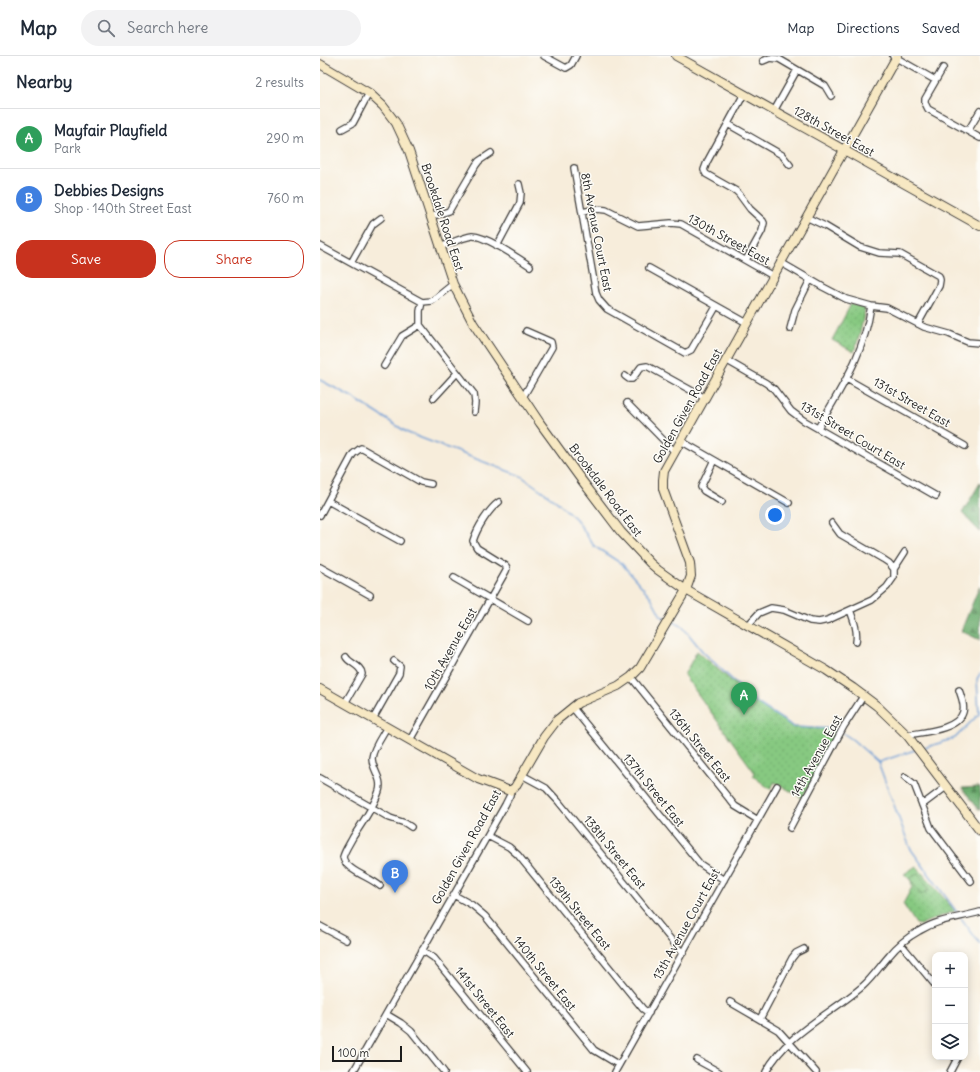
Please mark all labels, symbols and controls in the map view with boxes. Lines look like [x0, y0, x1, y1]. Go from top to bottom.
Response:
search box [81, 10, 361, 46]
text: Map [20, 16, 57, 40]
icon: search [95, 17, 117, 39]
text: Search here [127, 18, 208, 37]
text: Map [787, 19, 814, 37]
text: Directions [836, 19, 900, 37]
text: Saved [922, 19, 960, 37]
text: Nearby [16, 71, 72, 93]
text: 2 results [255, 74, 304, 91]
street label: 128th Street East [791, 103, 877, 159]
text: Mayfair Playfield [54, 121, 167, 140]
text: A [25, 130, 33, 147]
text: 290 m [266, 130, 304, 147]
text: Park [54, 140, 81, 157]
street label: Brookdale Road East [419, 161, 467, 273]
street label: 8th Avenue Court East [578, 171, 616, 293]
text: Debbies Designs [54, 181, 164, 200]
text: B [25, 190, 33, 207]
text: 760 m [267, 190, 304, 207]
text: Shop · 140th Street East [54, 200, 192, 217]
street label: 130th Street East [685, 210, 773, 268]
button: Save [16, 240, 156, 278]
button: Share [164, 240, 304, 278]
street label: Golden Given Road East [649, 346, 725, 466]
street label: 131st Street East [871, 374, 953, 430]
street label: 131st Street Court East [798, 398, 908, 472]
street label: Brookdale Road East [566, 441, 646, 539]
your location [765, 505, 785, 525]
street label: 10th Avenue East [420, 605, 480, 693]
pin: A [731, 682, 757, 715]
street label: 136th Street East [666, 705, 734, 785]
street label: 14th Avenue East [787, 712, 845, 800]
street label: 137th Street East [620, 751, 688, 829]
street label: Golden Given Road East [428, 787, 504, 907]
street label: 138th Street East [581, 812, 649, 892]
pin: B [382, 860, 408, 893]
street label: 13th Avenue Court East [649, 866, 723, 982]
street label: 139th Street East [546, 873, 614, 953]
street label: 140th Street East [510, 933, 580, 1013]
map controls [932, 952, 968, 1060]
button: + [932, 952, 968, 988]
street label: 141st Street East [452, 964, 518, 1040]
button: − [932, 988, 968, 1024]
button: layers [932, 1024, 968, 1060]
scale bar [332, 1044, 402, 1063]
text: 100 m [338, 1046, 369, 1060]

